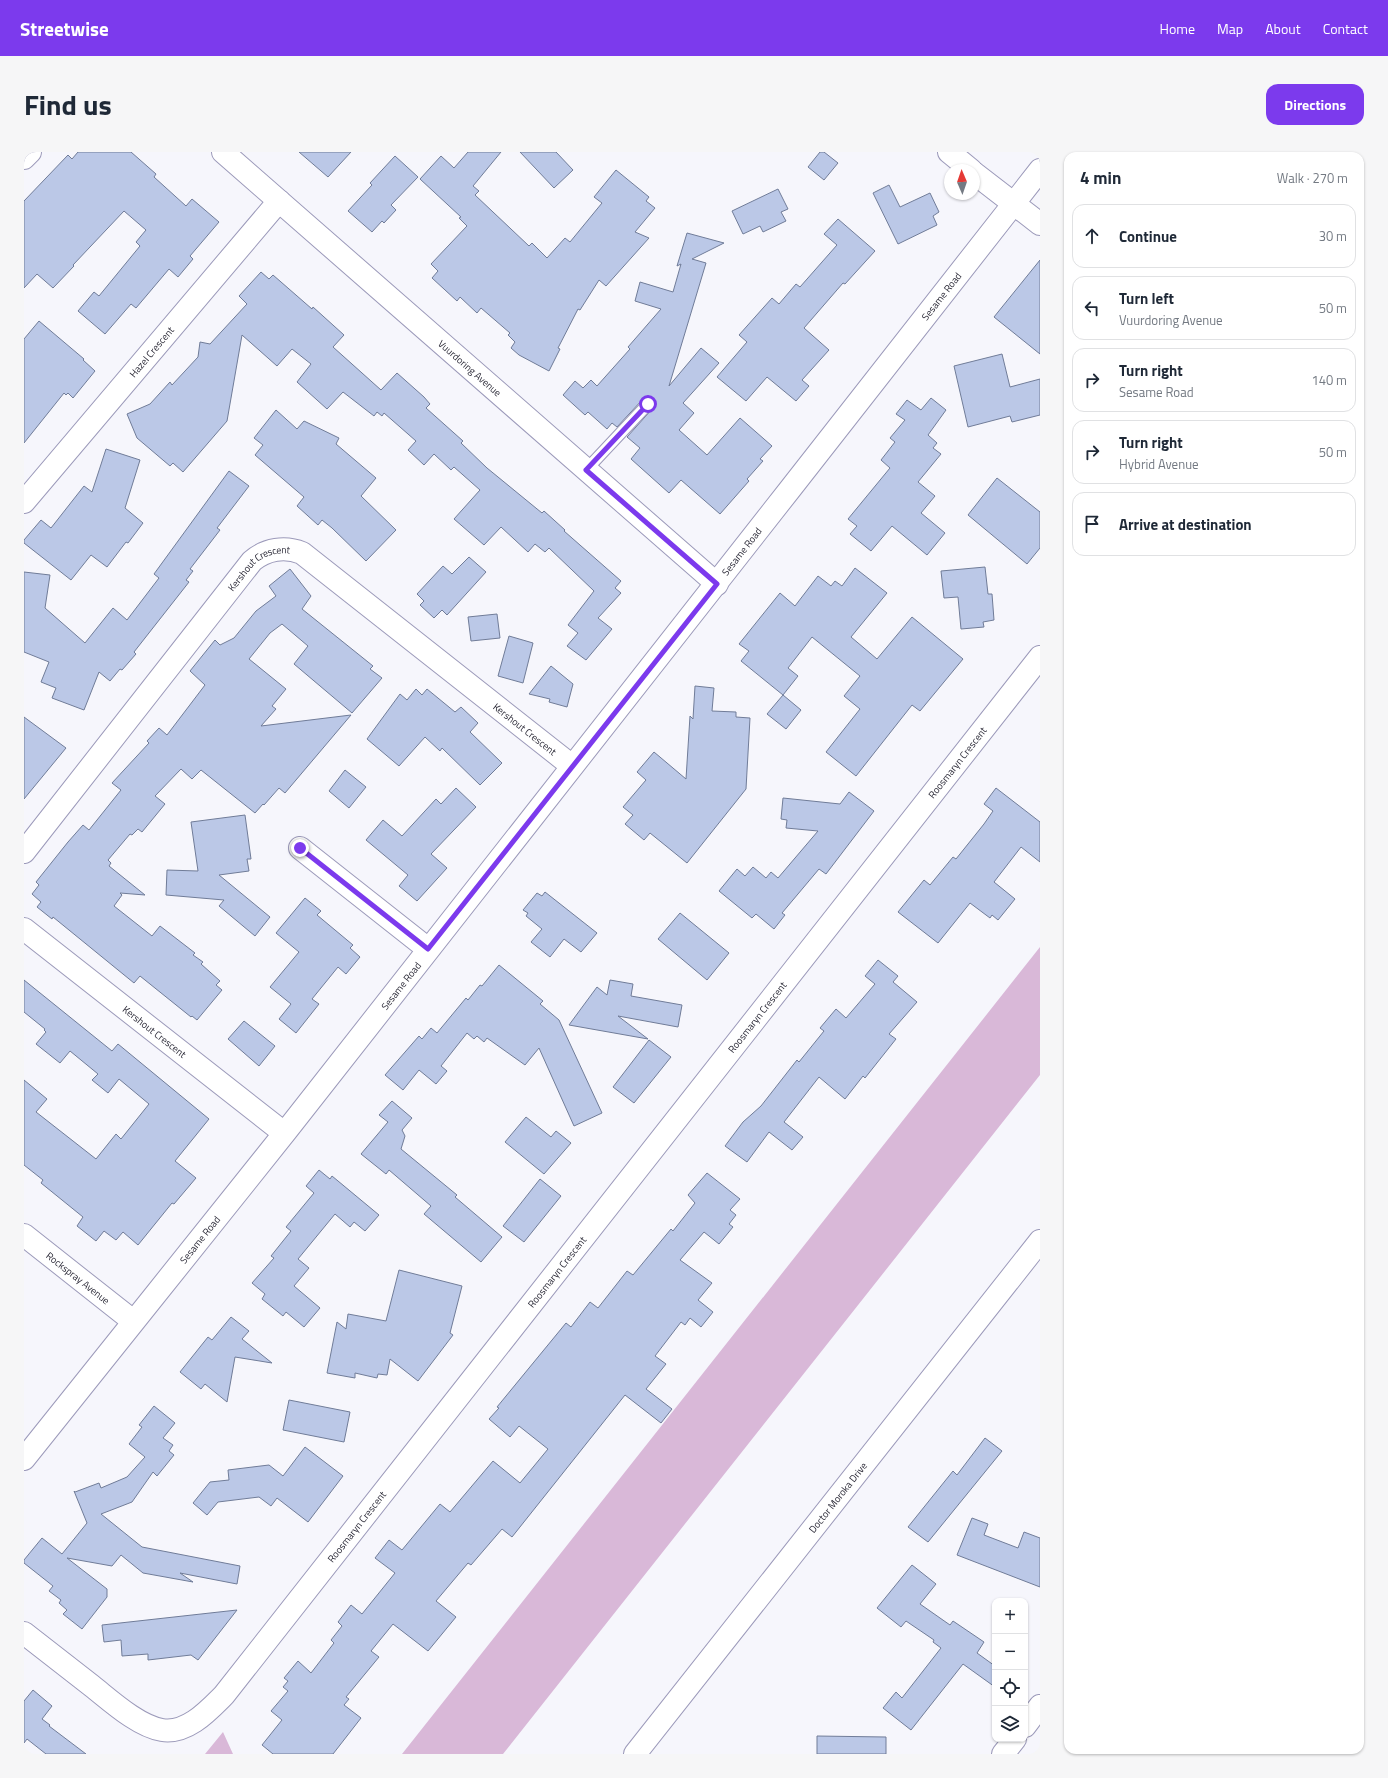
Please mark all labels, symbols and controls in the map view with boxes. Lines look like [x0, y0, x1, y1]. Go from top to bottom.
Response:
text: Streetwise [20, 14, 109, 43]
text: Home [1160, 18, 1195, 39]
text: Map [1217, 18, 1243, 39]
text: About [1265, 18, 1301, 39]
text: Contact [1323, 18, 1368, 39]
text: Find us [24, 83, 112, 126]
button: Directions [1266, 84, 1364, 125]
north arrow [944, 164, 980, 200]
text: 4 min [1080, 165, 1121, 191]
text: Walk · 270 m [1277, 168, 1348, 188]
icon: ahead [1081, 225, 1103, 247]
text: Continue [1119, 225, 1177, 248]
text: 30 m [1319, 226, 1347, 246]
street label: Sesame Road [918, 269, 965, 324]
text: Turn left [1119, 287, 1174, 310]
icon: left [1081, 297, 1103, 319]
text: 50 m [1319, 298, 1347, 318]
text: Vuurdoring Avenue [1119, 310, 1223, 330]
street label: Hazel Crescent [126, 323, 178, 381]
street label: Vuurdoring Avenue [435, 336, 505, 400]
text: Turn right [1119, 359, 1183, 382]
icon: right [1081, 369, 1103, 391]
text: 140 m [1311, 370, 1347, 390]
text: Sesame Road [1119, 382, 1194, 402]
route start [639, 395, 657, 413]
text: Turn right [1119, 431, 1183, 454]
icon: right [1081, 441, 1103, 463]
text: 50 m [1319, 442, 1347, 462]
text: Hybrid Avenue [1119, 454, 1199, 474]
icon: arrive [1081, 513, 1103, 535]
text: Arrive at destination [1119, 513, 1252, 536]
street label: Sesame Road [718, 524, 765, 579]
street label: Kershout Crescent [224, 542, 291, 594]
street label: Kershout Crescent [490, 700, 560, 759]
street label: Roosmaryn Crescent [925, 723, 991, 802]
route end [291, 839, 309, 857]
street label: Sesame Road [378, 959, 425, 1013]
street label: Roosmaryn Crescent [724, 978, 791, 1056]
street label: Kershout Crescent [119, 1002, 190, 1062]
street label: Sesame Road [176, 1213, 224, 1267]
street label: Roosmaryn Crescent [524, 1233, 590, 1311]
street label: Rockspray Avenue [43, 1248, 113, 1308]
street label: Doctor Moroka Drive [805, 1459, 871, 1536]
street label: Roosmaryn Crescent [324, 1487, 390, 1566]
map controls [992, 1598, 1028, 1742]
button: + [992, 1598, 1028, 1634]
button: − [992, 1634, 1028, 1670]
button: locate [992, 1670, 1028, 1706]
button: layers [992, 1706, 1028, 1742]

